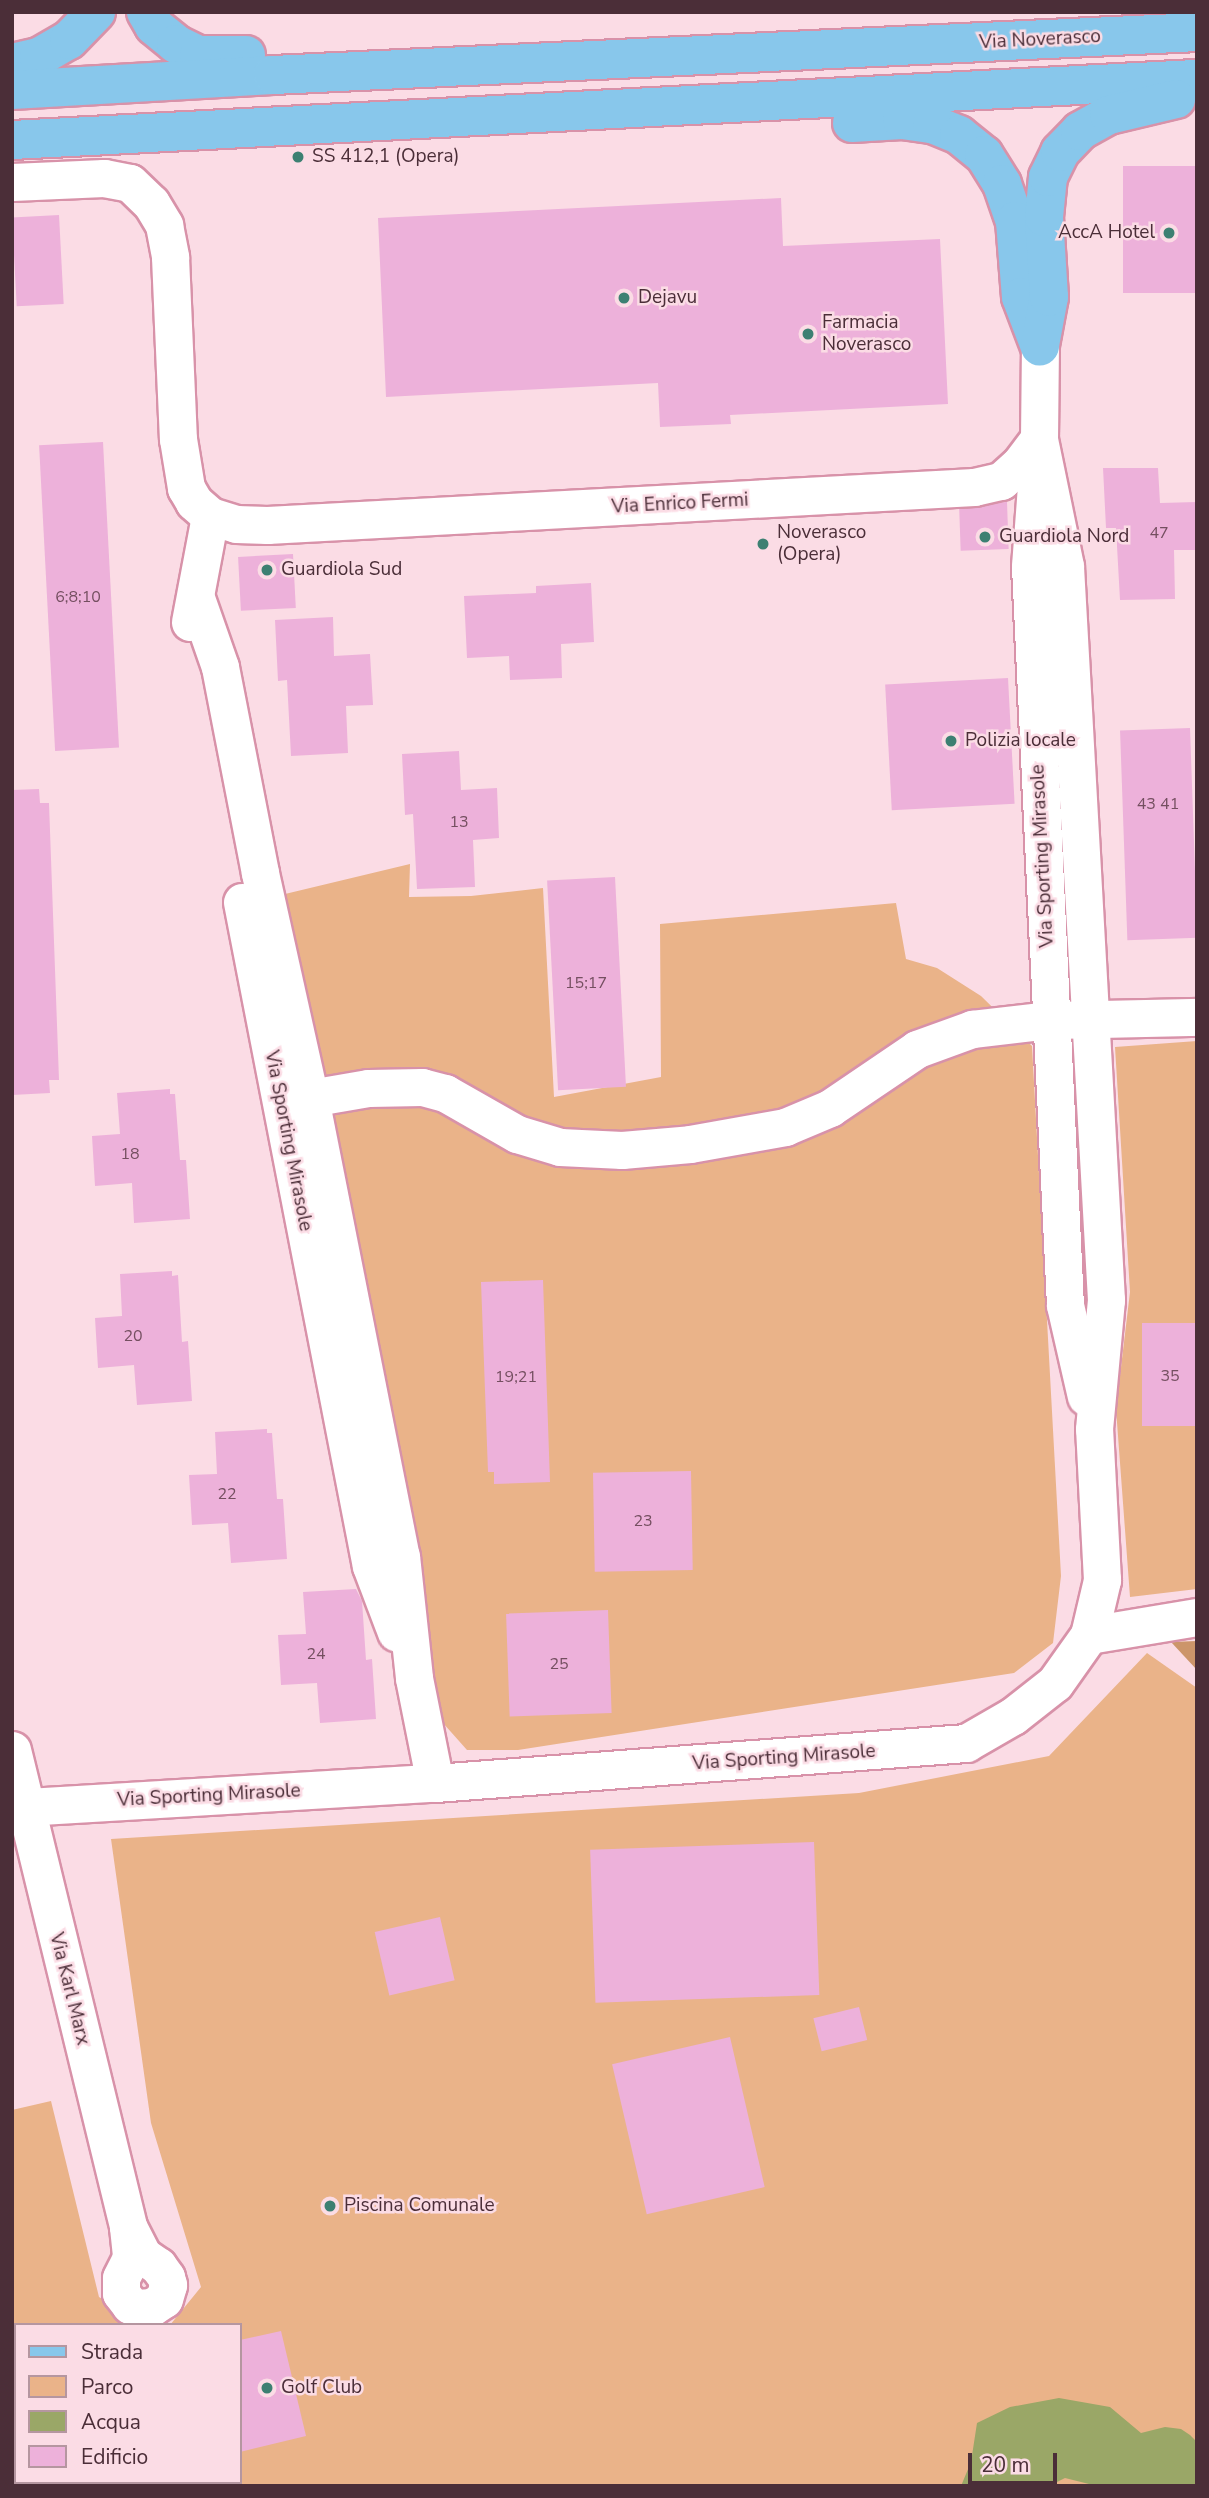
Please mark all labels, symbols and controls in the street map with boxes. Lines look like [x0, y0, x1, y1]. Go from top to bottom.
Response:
street label: Via Noverasco [979, 25, 1101, 55]
place label: SS 412,1 (Opera) [312, 146, 459, 168]
marker: SS 412,1 (Opera) [290, 149, 306, 165]
place label: AccA Hotel [1058, 222, 1155, 244]
marker: AccA Hotel [1161, 225, 1177, 241]
place label: Dejavu [638, 287, 697, 309]
marker: Dejavu [616, 290, 632, 306]
place label: Farmacia Noverasco [822, 312, 911, 356]
marker: Farmacia Noverasco [800, 326, 816, 342]
street label: Via Enrico Fermi [611, 489, 749, 519]
place label: Noverasco (Opera) [777, 522, 866, 566]
house number: 47 [1149, 523, 1169, 543]
place label: Guardiola Nord [999, 526, 1129, 548]
marker: Guardiola Nord [977, 529, 993, 545]
marker: Noverasco (Opera) [755, 536, 771, 552]
place label: Guardiola Sud [281, 559, 402, 581]
marker: Guardiola Sud [259, 562, 275, 578]
house number: 6;8;10 [55, 587, 101, 607]
place label: Polizia locale [965, 730, 1076, 752]
marker: Polizia locale [943, 733, 959, 749]
street label: Via Sporting Mirasole [1027, 764, 1059, 948]
house number: 43 41 [1137, 794, 1179, 814]
house number: 13 [449, 812, 469, 832]
house number: 15;17 [565, 973, 607, 993]
street label: Via Sporting Mirasole [259, 1049, 317, 1233]
house number: 18 [120, 1144, 140, 1164]
house number: 20 [123, 1326, 143, 1346]
house number: 35 [1160, 1366, 1180, 1386]
house number: 19;21 [495, 1367, 537, 1387]
house number: 22 [217, 1484, 237, 1504]
house number: 23 [633, 1511, 653, 1531]
house number: 24 [306, 1644, 326, 1664]
house number: 25 [549, 1654, 569, 1674]
street label: Via Sporting Mirasole [692, 1740, 876, 1776]
street label: Via Sporting Mirasole [117, 1780, 301, 1812]
street label: Via Karl Marx [44, 1931, 94, 2047]
place label: Piscina Comunale [344, 2195, 495, 2217]
marker: Piscina Comunale [322, 2198, 338, 2214]
legend [14, 2323, 242, 2484]
text: Strada [81, 2338, 143, 2366]
text: Parco [81, 2373, 134, 2401]
place label: Golf Club [281, 2377, 362, 2399]
marker: Golf Club [259, 2380, 275, 2396]
text: Acqua [81, 2408, 141, 2436]
scale bar [971, 2438, 1060, 2482]
text: Edificio [81, 2443, 148, 2471]
text: 20 m [981, 2451, 1030, 2479]

